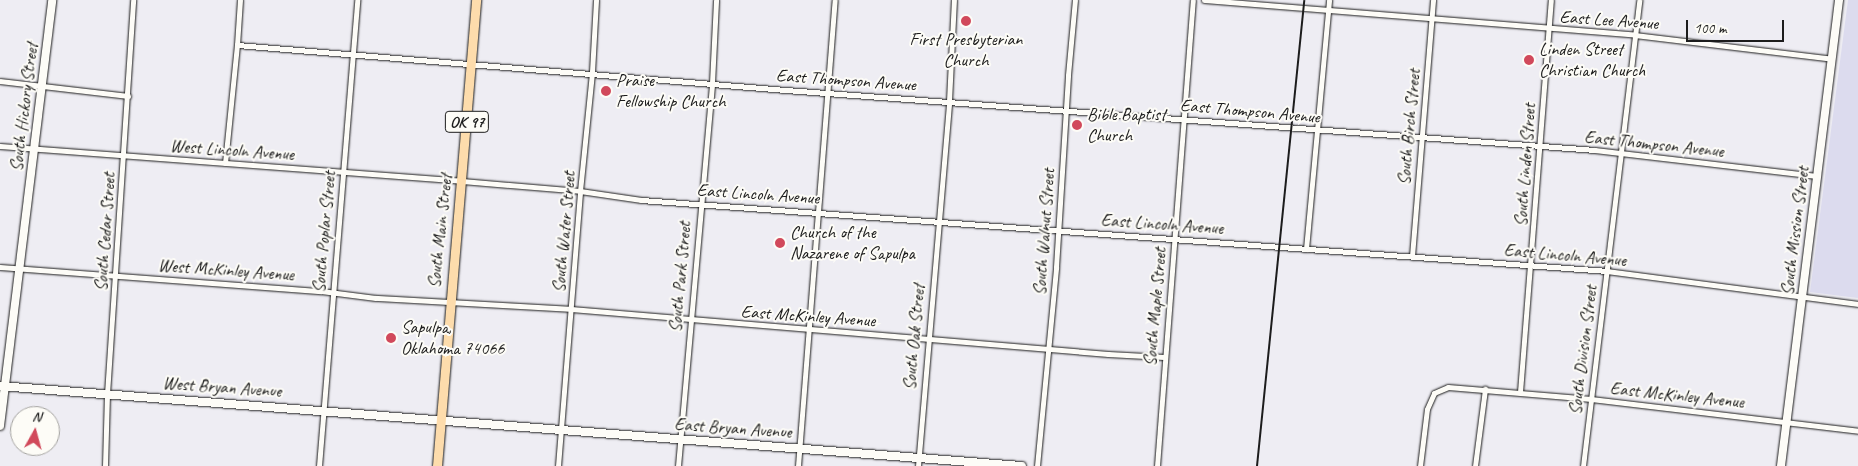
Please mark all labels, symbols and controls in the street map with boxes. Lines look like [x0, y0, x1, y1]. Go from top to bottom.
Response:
street label: East Lee Avenue [1559, 6, 1659, 34]
scale bar [1688, 10, 1786, 42]
marker: First Presbyterian Church [960, 15, 972, 27]
text: 100 m [1694, 19, 1726, 38]
place label: First Presbyterian Church [909, 29, 1023, 72]
place label: Linden Street Christian Church [1539, 39, 1646, 82]
street label: South Hickory Street [5, 42, 43, 172]
marker: Linden Street Christian Church [1523, 54, 1535, 66]
street label: East Thompson Avenue [775, 64, 917, 96]
street label: South Birch Street [1393, 68, 1425, 186]
place label: Praise Fellowship Church [616, 70, 726, 112]
marker: Praise Fellowship Church [600, 85, 612, 97]
street label: East Thompson Avenue [1179, 94, 1321, 128]
street label: South Linden Street [1510, 102, 1540, 228]
place label: Bible Baptist Church [1087, 104, 1166, 146]
road number: OK 97 [444, 108, 490, 136]
marker: Bible Baptist Church [1071, 119, 1083, 131]
street label: East Thompson Avenue [1583, 126, 1725, 162]
street label: West Lincoln Avenue [169, 135, 295, 165]
street label: South Mission Street [1776, 165, 1814, 297]
street label: South Walnut Street [1029, 167, 1059, 297]
street label: South Water Street [548, 170, 580, 294]
street label: South Poplar Street [308, 171, 340, 293]
street label: South Cedar Street [90, 172, 120, 292]
street label: South Main Street [423, 172, 457, 290]
street label: East Lincoln Avenue [696, 179, 820, 209]
street label: East Lincoln Avenue [1100, 209, 1224, 239]
street label: South Park Street [664, 220, 696, 334]
place label: Church of the Nazarene of Sapulpa [790, 222, 915, 264]
marker: Church of the Nazarene of Sapulpa [774, 237, 786, 249]
street label: East Lincoln Avenue [1503, 239, 1627, 271]
street label: South Maple Street [1139, 246, 1171, 368]
street label: West McKinley Avenue [157, 254, 295, 286]
street label: South Oak Street [899, 283, 929, 391]
street label: South Division Street [1564, 284, 1602, 416]
street label: East McKinley Avenue [740, 301, 876, 331]
place label: Sapulpa, Oklahoma 74066 [401, 317, 504, 359]
marker: Sapulpa, Oklahoma 74066 [385, 332, 397, 344]
street label: West Bryan Avenue [162, 372, 282, 402]
street label: East McKinley Avenue [1609, 377, 1745, 413]
north arrow [10, 406, 60, 456]
text: N [31, 408, 42, 426]
street label: East Bryan Avenue [674, 413, 792, 443]

